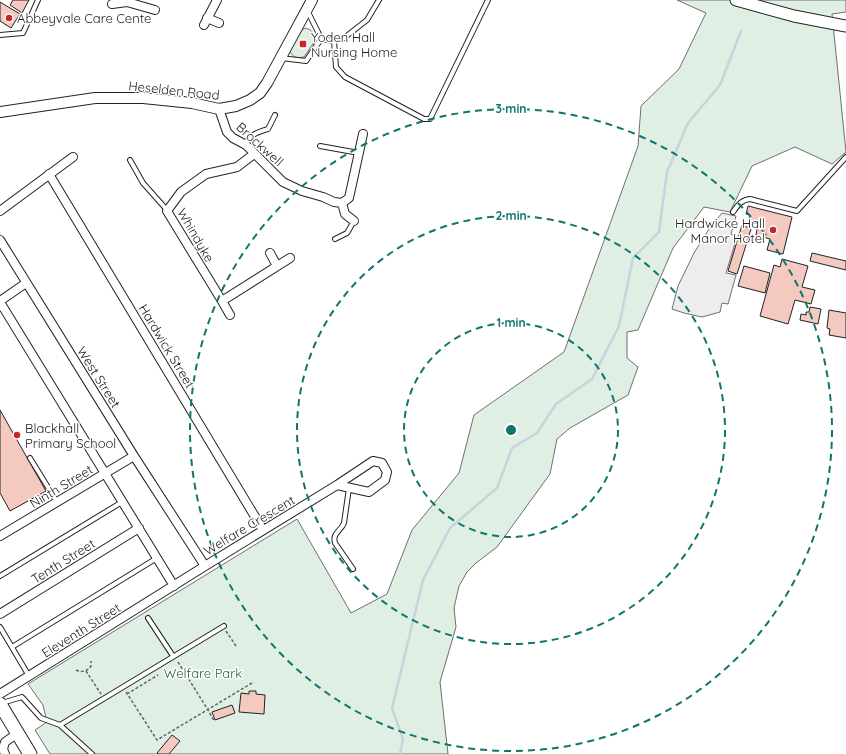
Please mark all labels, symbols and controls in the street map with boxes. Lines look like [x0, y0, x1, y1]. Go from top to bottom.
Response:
place label: Abbeyvale Care Cente [17, 10, 151, 26]
marker: Abbeyvale Care Cente [4, 13, 14, 23]
place label: Yoden Hall Nursing Home [311, 29, 397, 60]
marker: Yoden Hall Nursing Home [298, 39, 308, 49]
street label: Heselden Road [128, 77, 220, 103]
text: 3 min [496, 101, 526, 116]
street label: Brockwell [233, 119, 287, 169]
street label: Whindyke [174, 205, 218, 265]
text: 2 min [495, 208, 527, 223]
place label: Hardwicke Hall Manor Hotel [675, 215, 765, 246]
marker: Hardwicke Hall Manor Hotel [768, 225, 778, 235]
street label: Hardwick Street [136, 301, 198, 391]
text: 1 min [496, 315, 526, 330]
street label: West Street [74, 343, 124, 411]
place label: Blackhall Primary School [25, 420, 116, 451]
centre of rings [504, 423, 518, 437]
marker: Blackhall Primary School [12, 430, 22, 440]
street label: Ninth Street [27, 461, 95, 511]
street label: Welfare Crescent [201, 491, 297, 559]
street label: Tenth Street [28, 535, 98, 587]
street label: Eleventh Street [39, 599, 123, 661]
park label: Welfare Park [164, 665, 242, 681]

